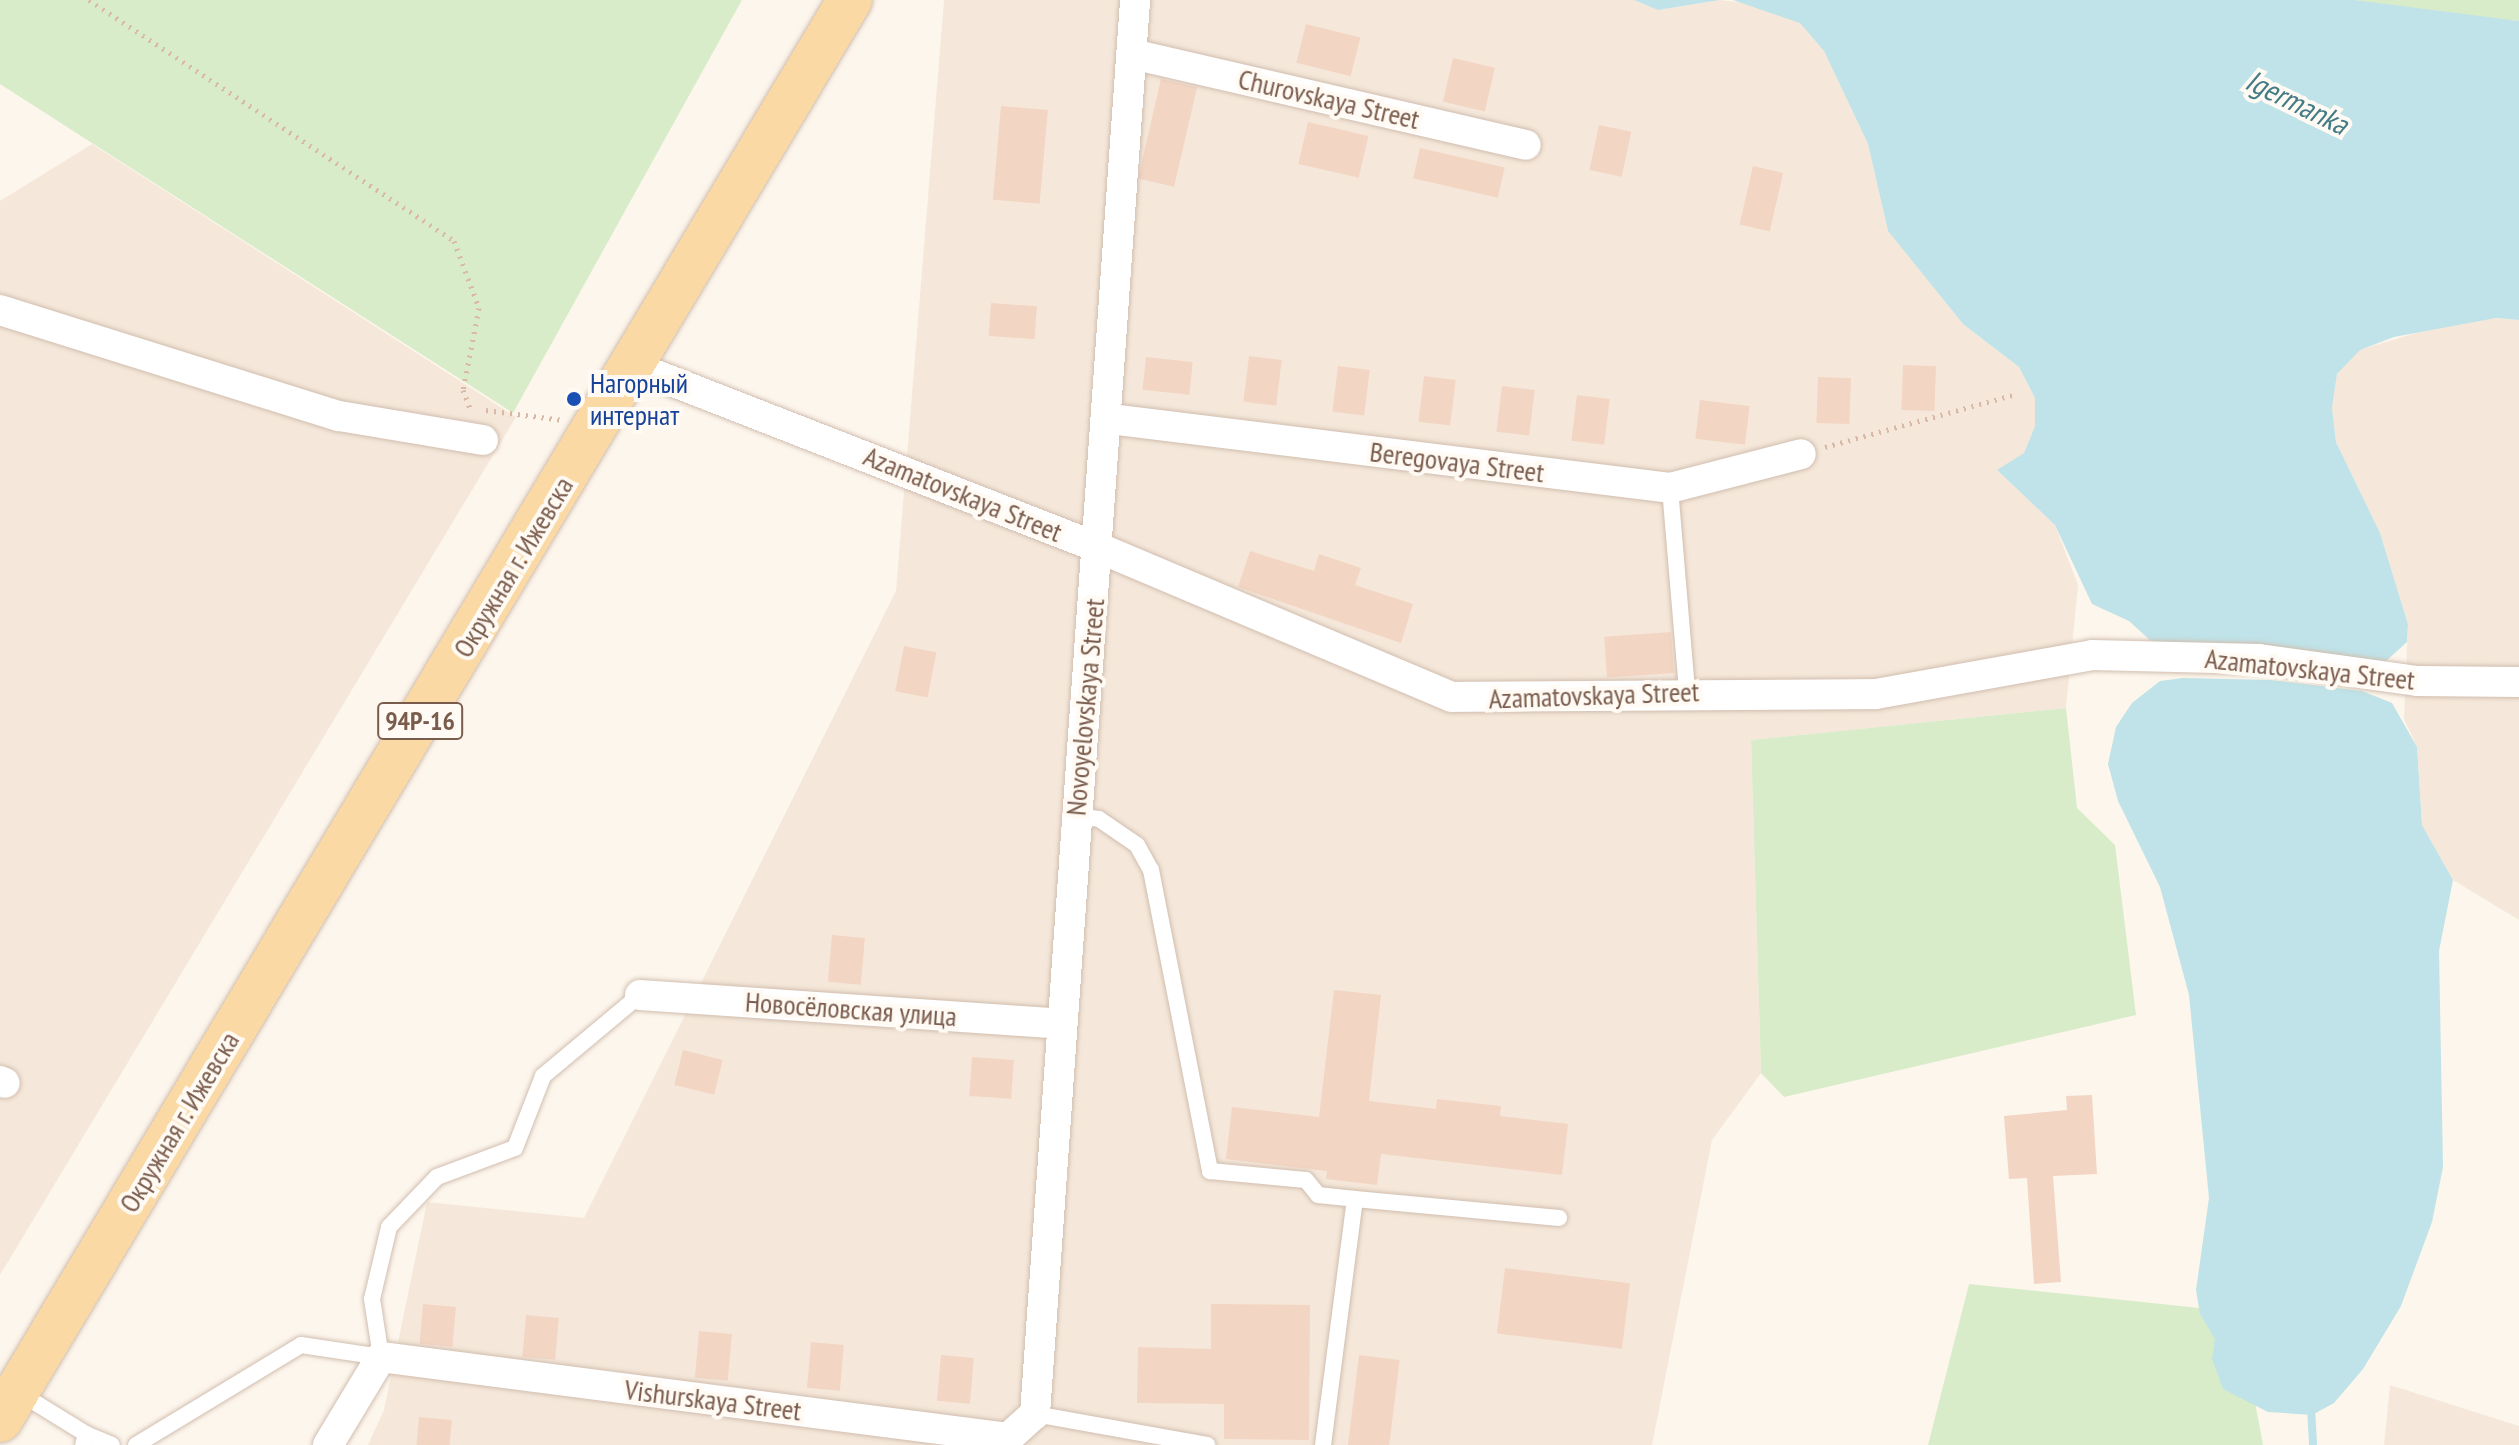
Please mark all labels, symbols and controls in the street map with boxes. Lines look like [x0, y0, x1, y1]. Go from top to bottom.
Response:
street label: Churovskaya Street [1235, 62, 1423, 136]
water label: Igermanka [2240, 62, 2354, 142]
place label: Нагорный интернат [590, 366, 688, 432]
marker: Нагорный интернат [565, 390, 583, 408]
street label: Beregovaya Street [1368, 435, 1546, 489]
street label: Azamatovskaya Street [859, 439, 1067, 549]
street label: Окружная г. Ижевска [446, 470, 580, 664]
street label: Novoyelovskaya Street [1059, 597, 1111, 817]
street label: Azamatovskaya Street [2203, 641, 2417, 697]
street label: Azamatovskaya Street [1488, 675, 1700, 715]
road number: 94Р-16 [376, 699, 464, 743]
street label: Новосёловская улица [744, 985, 958, 1033]
street label: Окружная г. Ижевска [112, 1025, 246, 1219]
street label: Vishurskaya Street [623, 1372, 803, 1428]

